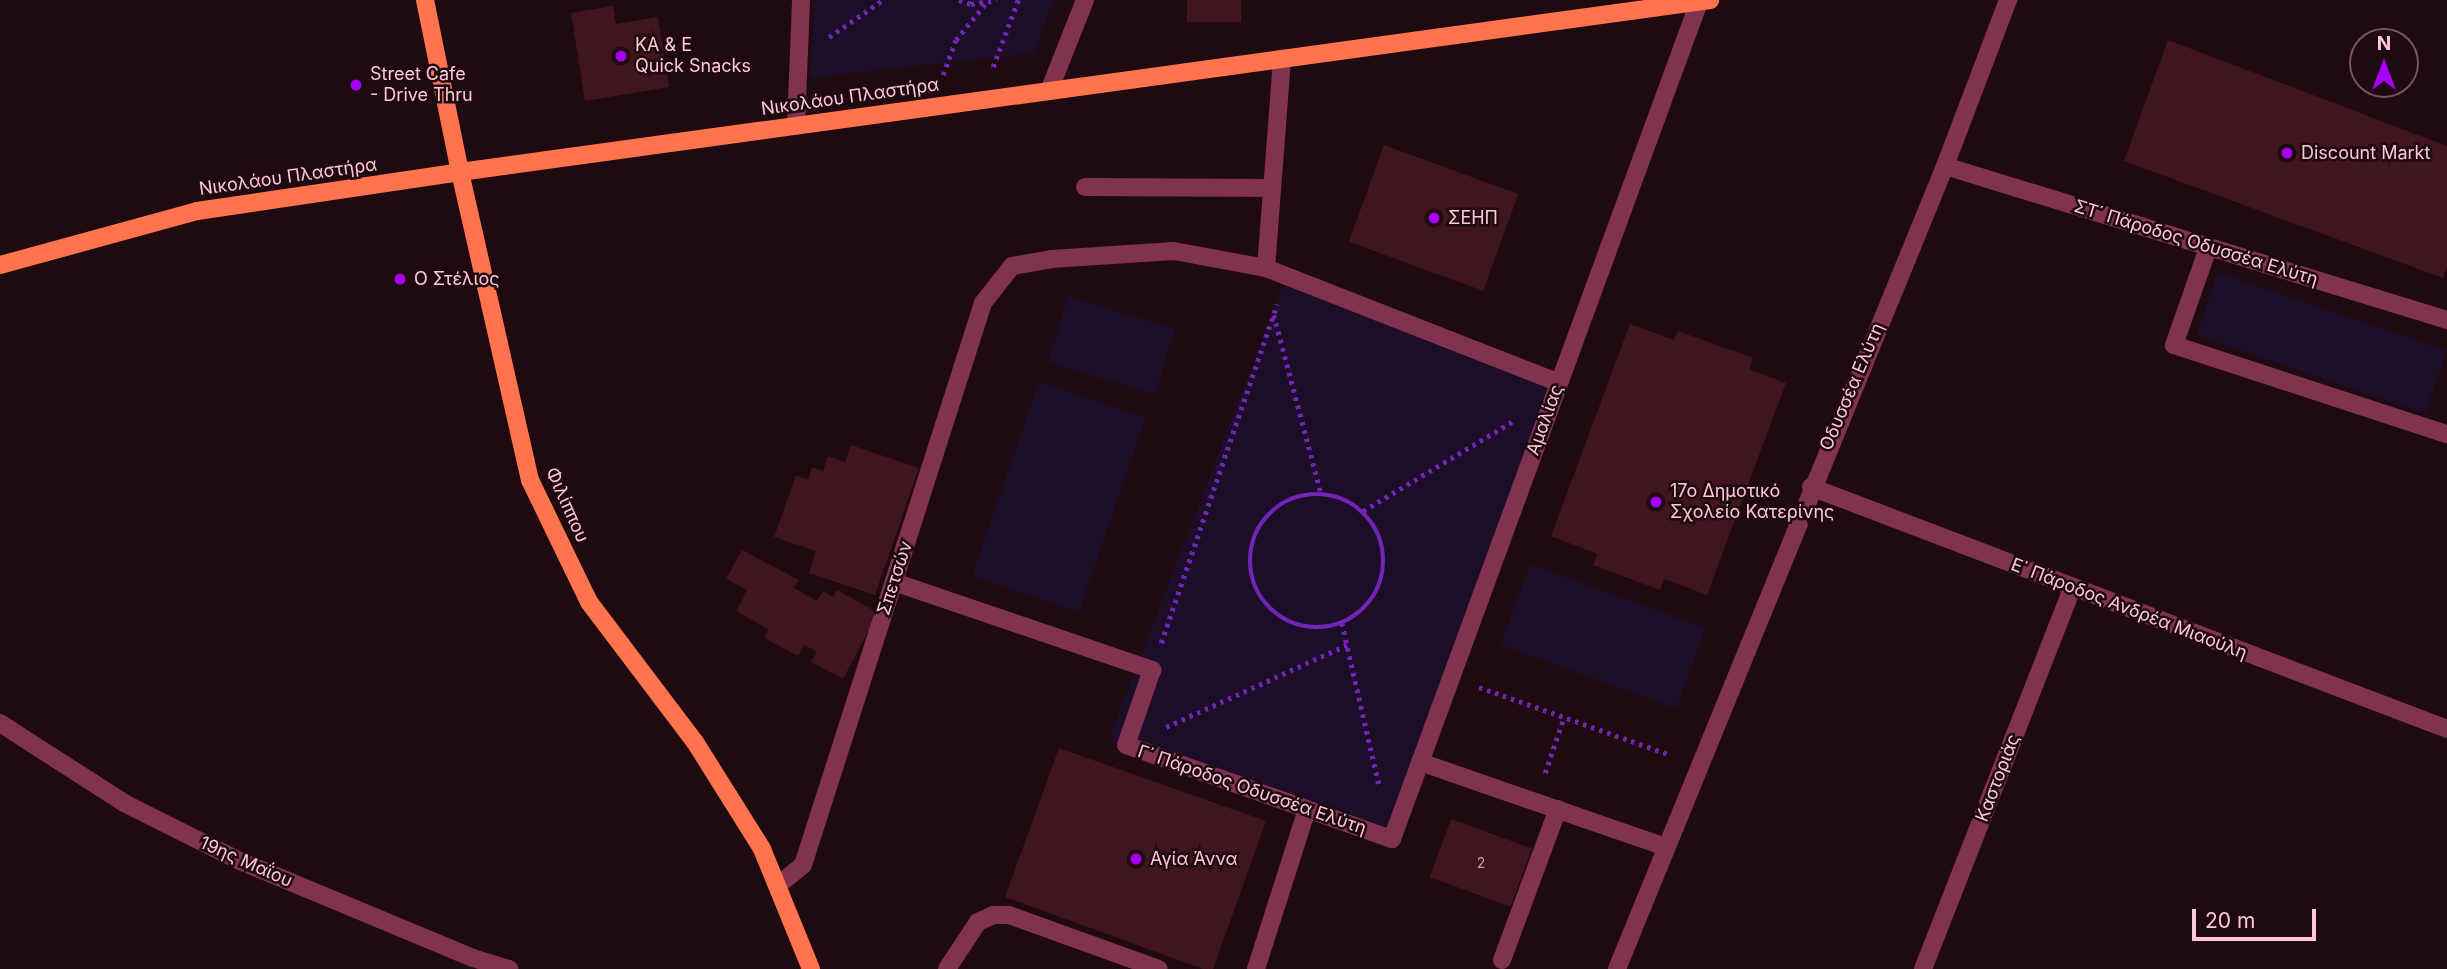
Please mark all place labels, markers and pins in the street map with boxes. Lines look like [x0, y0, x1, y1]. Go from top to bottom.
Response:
place label: KA & E Quick Snacks [635, 35, 751, 78]
marker: KA & E Quick Snacks [613, 48, 629, 64]
place label: Street Cafe - Drive Thru [370, 64, 473, 106]
marker: Street Cafe - Drive Thru [348, 77, 364, 93]
place label: Discount Markt [2301, 142, 2430, 164]
marker: Discount Markt [2279, 145, 2295, 161]
place label: ΣΕΗΠ [1448, 207, 1498, 229]
marker: ΣΕΗΠ [1426, 210, 1442, 226]
place label: Ο Στέλιος [414, 268, 500, 290]
marker: Ο Στέλιος [392, 271, 408, 287]
place label: 17ο Δημοτικό Σχολείο Κατερίνης [1670, 481, 1834, 524]
marker: 17ο Δημοτικό Σχολείο Κατερίνης [1648, 494, 1664, 510]
place label: Αγία Άννα [1150, 848, 1238, 870]
marker: Αγία Άννα [1128, 851, 1144, 867]

